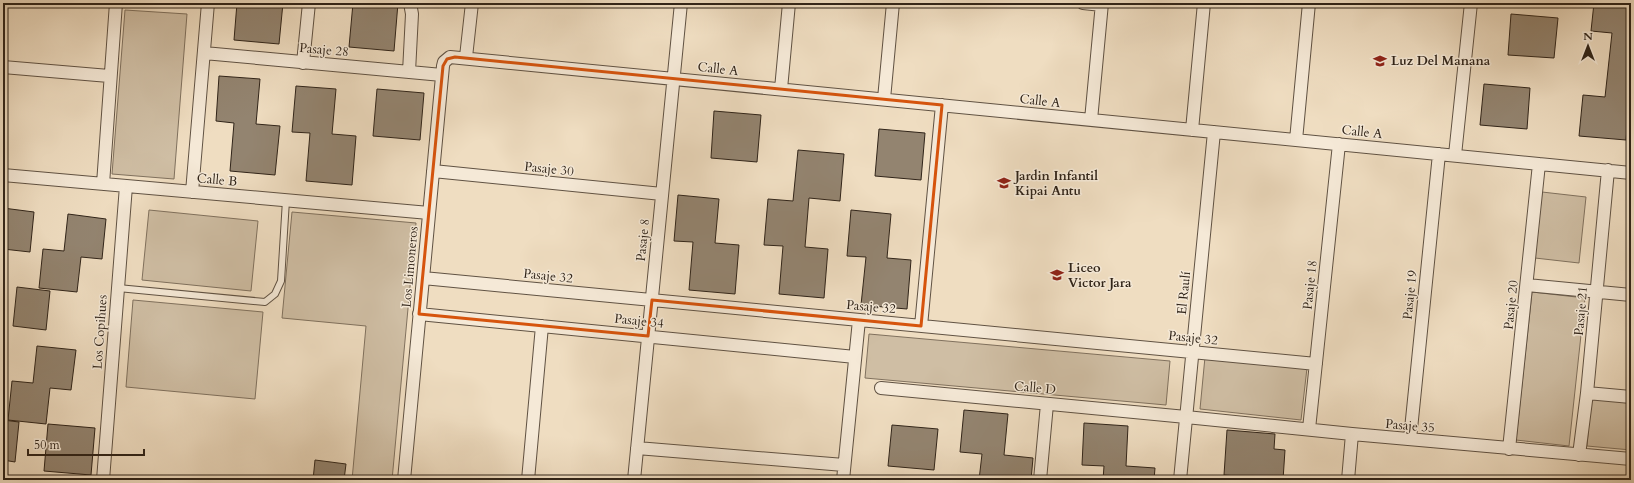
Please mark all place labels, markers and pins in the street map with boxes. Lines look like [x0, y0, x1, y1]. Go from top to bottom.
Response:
place label: Luz Del Manana [1391, 52, 1491, 70]
school or university icon: Luz Del Manana [1372, 53, 1388, 69]
place label: Jardin Infantil Kipai Antu [1013, 167, 1098, 200]
school or university icon: Jardin Infantil Kipai Antu [996, 175, 1012, 191]
place label: Liceo Victor Jara [1068, 259, 1132, 292]
school or university icon: Liceo Victor Jara [1049, 267, 1065, 283]

